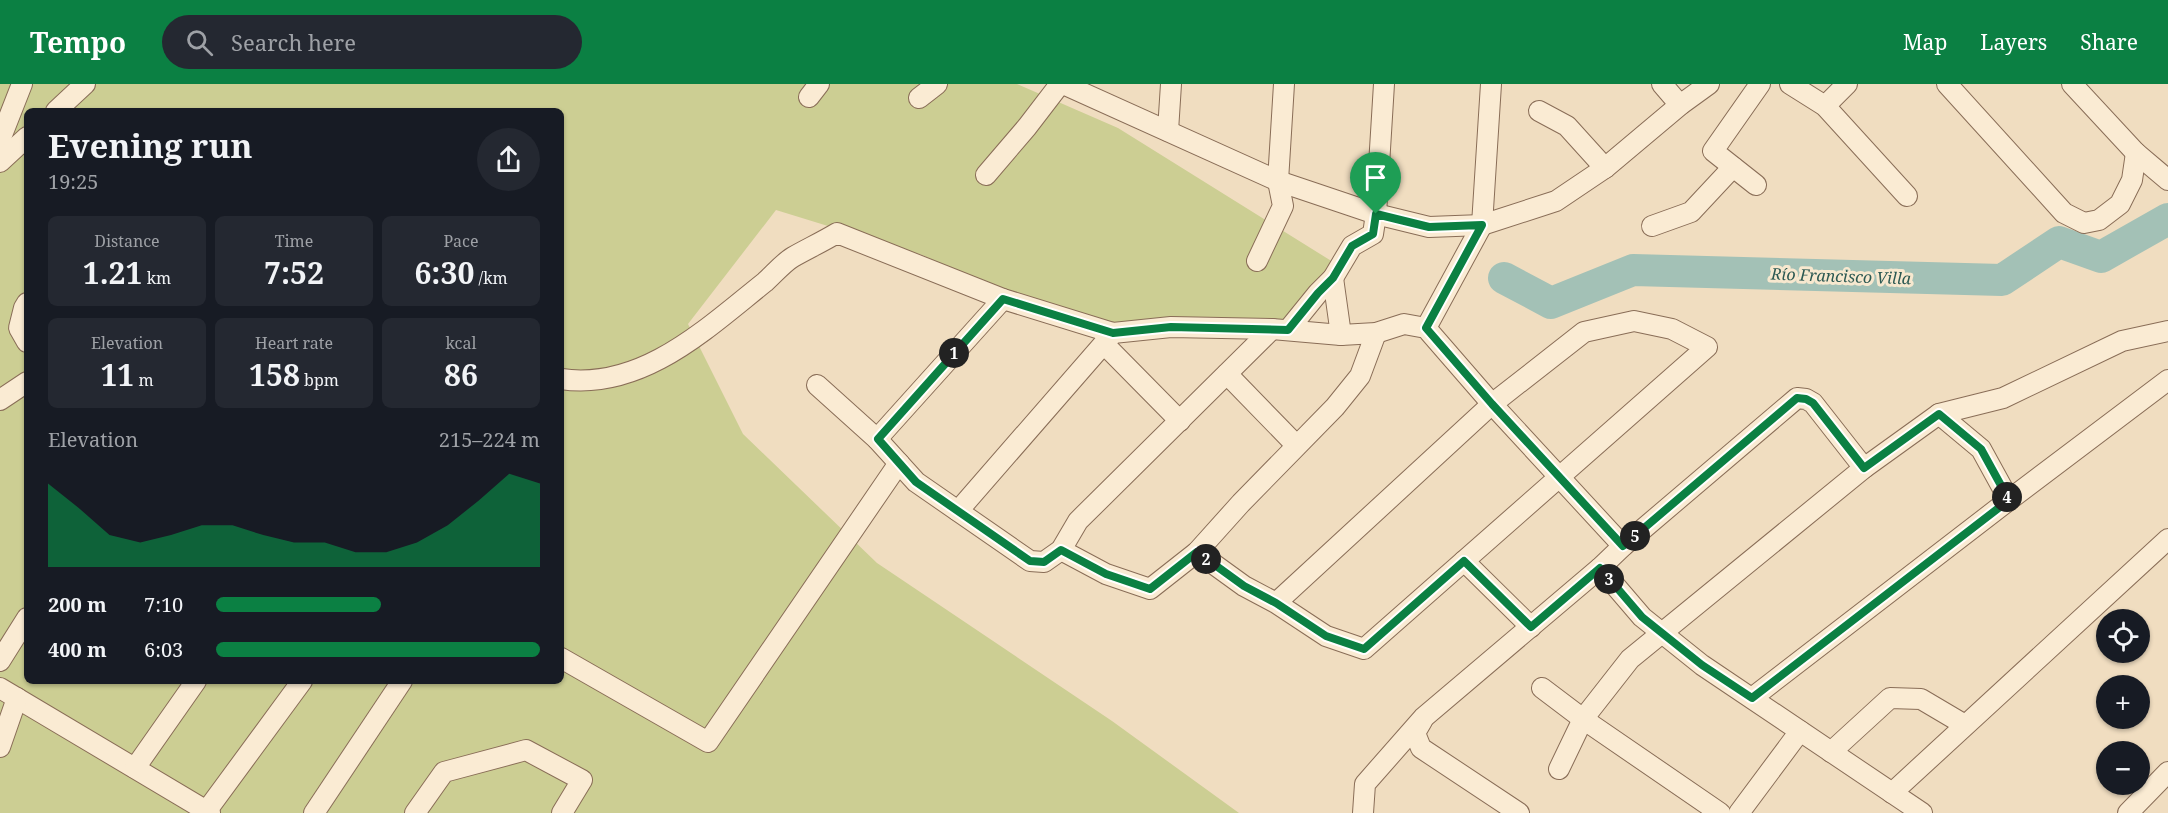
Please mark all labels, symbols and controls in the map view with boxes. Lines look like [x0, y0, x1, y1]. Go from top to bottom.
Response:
search box [162, 15, 582, 69]
text: Tempo [30, 23, 126, 61]
icon: search [183, 26, 216, 59]
text: Search here [231, 27, 356, 57]
text: Map [1903, 28, 1947, 56]
text: Layers [1980, 28, 2047, 56]
text: Share [2080, 28, 2138, 56]
text: Evening run [48, 123, 252, 168]
button: share [477, 128, 540, 191]
pin [1350, 152, 1401, 214]
icon: arrive [1359, 161, 1392, 194]
text: 19:25 [48, 168, 98, 195]
text: Distance [94, 230, 160, 252]
text: Time [275, 230, 313, 252]
text: Pace [443, 230, 479, 252]
text: 1.21 [83, 252, 143, 293]
text: 7:52 [264, 252, 324, 293]
text: 6:30 [414, 252, 474, 293]
water label: Río Francisco Villa [1770, 263, 1912, 289]
text: km [143, 267, 171, 289]
text: /km [474, 267, 508, 289]
text: Elevation [91, 332, 163, 354]
text: Heart rate [255, 332, 333, 354]
text: kcal [446, 332, 476, 354]
pin: 1 [939, 338, 969, 368]
text: 1 [949, 342, 959, 364]
text: 11 [100, 354, 134, 395]
text: 158 [249, 354, 300, 395]
text: 86 [444, 354, 478, 395]
text: m [134, 369, 154, 391]
text: bpm [300, 369, 339, 391]
text: Elevation [48, 426, 138, 453]
text: 215–224 m [439, 426, 540, 453]
pin: 4 [1992, 482, 2022, 512]
text: 4 [2002, 486, 2012, 508]
pin: 5 [1620, 521, 1650, 551]
text: 5 [1630, 525, 1640, 547]
pin: 2 [1191, 544, 1221, 574]
text: 2 [1201, 548, 1211, 570]
pin: 3 [1594, 564, 1624, 594]
text: 3 [1604, 568, 1614, 590]
text: 200 m [48, 591, 107, 618]
text: 7:10 [144, 591, 183, 618]
map controls [2096, 609, 2150, 795]
button: locate [2096, 609, 2150, 663]
text: 400 m [48, 636, 107, 663]
text: 6:03 [144, 636, 183, 663]
button: + [2096, 675, 2150, 729]
button: − [2096, 741, 2150, 795]

